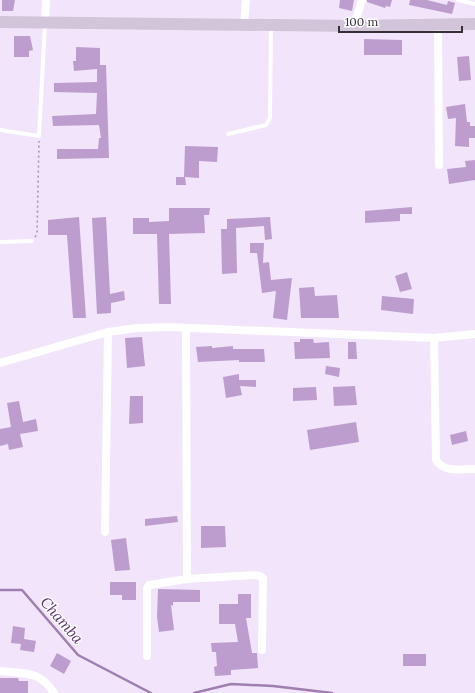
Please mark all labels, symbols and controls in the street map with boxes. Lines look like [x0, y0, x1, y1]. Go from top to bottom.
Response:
scale bar [339, 8, 462, 34]
text: 100 m [345, 14, 378, 29]
water label: Chamba [36, 593, 88, 648]

